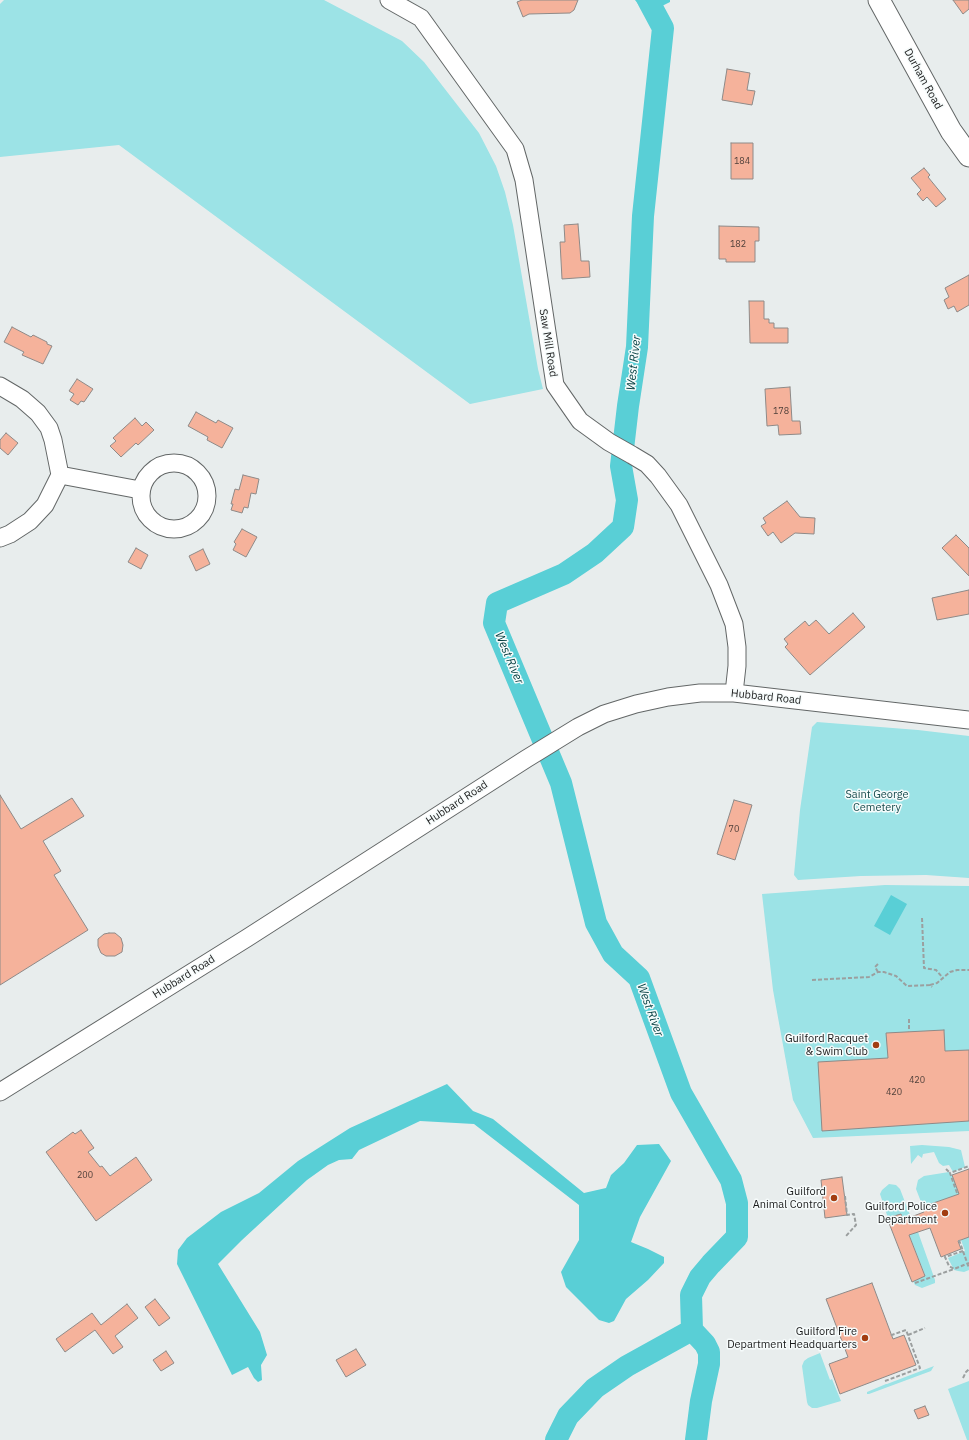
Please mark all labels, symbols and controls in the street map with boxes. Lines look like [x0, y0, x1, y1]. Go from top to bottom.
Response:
street label: Durham Road [901, 46, 945, 112]
house number: 184 [734, 156, 750, 166]
house number: 182 [730, 239, 746, 249]
street label: Saw Mill Road [536, 308, 560, 378]
water label: West River [624, 335, 644, 391]
house number: 178 [773, 406, 789, 416]
water label: West River [492, 630, 526, 686]
street label: Hubbard Road [730, 687, 802, 707]
street label: Hubbard Road [424, 778, 490, 828]
park label: Saint George Cemetery [845, 788, 909, 814]
house number: 70 [729, 824, 739, 834]
street label: Hubbard Road [150, 953, 218, 1001]
water label: West River [634, 982, 666, 1038]
place label: Guilford Racquet & Swim Club [785, 1032, 868, 1058]
marker: Guilford Racquet & Swim Club [871, 1040, 881, 1050]
house number: 420 [909, 1075, 925, 1085]
house number: 420 [886, 1087, 902, 1097]
house number: 200 [77, 1170, 93, 1180]
place label: Guilford Animal Control [753, 1185, 826, 1211]
marker: Guilford Animal Control [829, 1193, 839, 1203]
place label: Guilford Police Department [865, 1200, 937, 1226]
marker: Guilford Police Department [940, 1208, 950, 1218]
place label: Guilford Fire Department Headquarters [727, 1325, 857, 1351]
marker: Guilford Fire Department Headquarters [860, 1333, 870, 1343]

